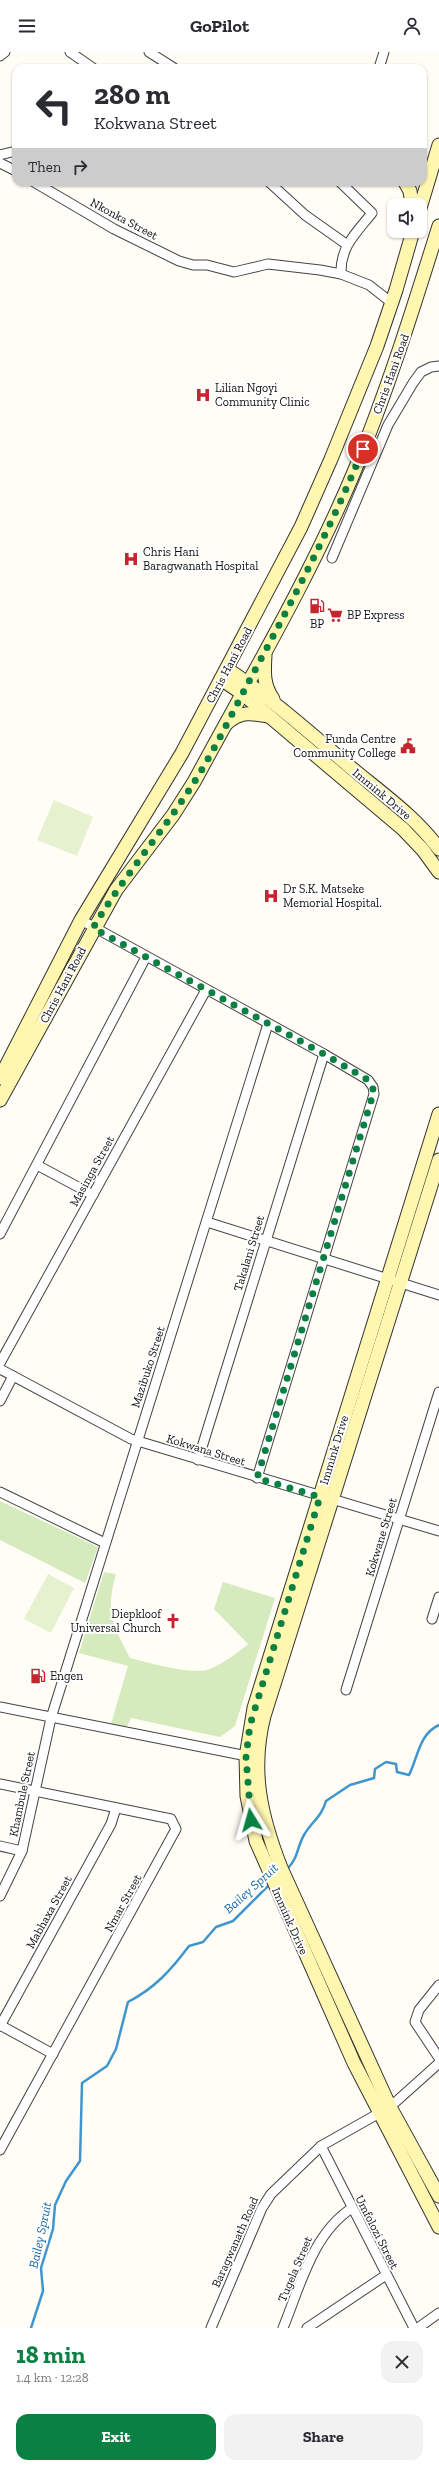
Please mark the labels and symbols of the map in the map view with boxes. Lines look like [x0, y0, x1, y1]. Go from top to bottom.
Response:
street label: Nkonka Street [88, 195, 161, 243]
street label: Chris Hani Road [370, 332, 412, 416]
place label: Lilian Ngoyi Community Clinic [215, 381, 310, 409]
hospital icon: Lilian Ngoyi Community Clinic [194, 386, 212, 404]
pin [346, 432, 380, 466]
place label: Chris Hani Baragwanath Hospital [143, 545, 259, 573]
hospital icon: Chris Hani Baragwanath Hospital [122, 550, 140, 568]
fuel station icon: BP [308, 597, 326, 615]
supermarket icon: BP Express [326, 606, 344, 624]
place label: BP Express [347, 608, 405, 622]
place label: BP [310, 617, 324, 631]
street label: Chris Hani Road [203, 624, 255, 706]
place label: Funda Centre Community College [293, 732, 396, 760]
public building icon: Funda Centre Community College [399, 737, 417, 755]
street label: Immink Drive [350, 765, 414, 823]
place label: Dr S.K. Matseke Memorial Hospital. [283, 882, 382, 910]
hospital icon: Dr S.K. Matseke Memorial Hospital. [262, 887, 280, 905]
street label: Chris Hani Road [37, 944, 89, 1026]
street label: Masinga Street [67, 1133, 117, 1209]
street label: Takalani Street [231, 1213, 267, 1293]
street label: Mazibuko Street [128, 1324, 168, 1410]
street label: Immink Drive [317, 1413, 351, 1486]
street label: Kokwana Street [165, 1431, 248, 1469]
street label: Kokwane Street [362, 1495, 400, 1578]
place label: Diepkloof Universal Church [71, 1607, 162, 1635]
church icon: Diepkloof Universal Church [164, 1612, 182, 1630]
fuel station icon: Engen [29, 1667, 47, 1685]
place label: Engen [50, 1669, 83, 1683]
street label: Khambule Street [6, 1750, 38, 1838]
position arrow [230, 1799, 272, 1841]
water label: Bailey Spruit [221, 1859, 282, 1916]
street label: Nmar Street [101, 1871, 145, 1934]
street label: Mabhaxa Street [23, 1872, 75, 1951]
street label: Immink Drive [269, 1885, 311, 1957]
street label: Umfolozi Street [352, 2193, 402, 2272]
street label: Baragwanath Road [209, 2194, 261, 2289]
water label: Bailey Spruit [26, 2200, 54, 2270]
street label: Tugela Street [275, 2234, 315, 2304]

